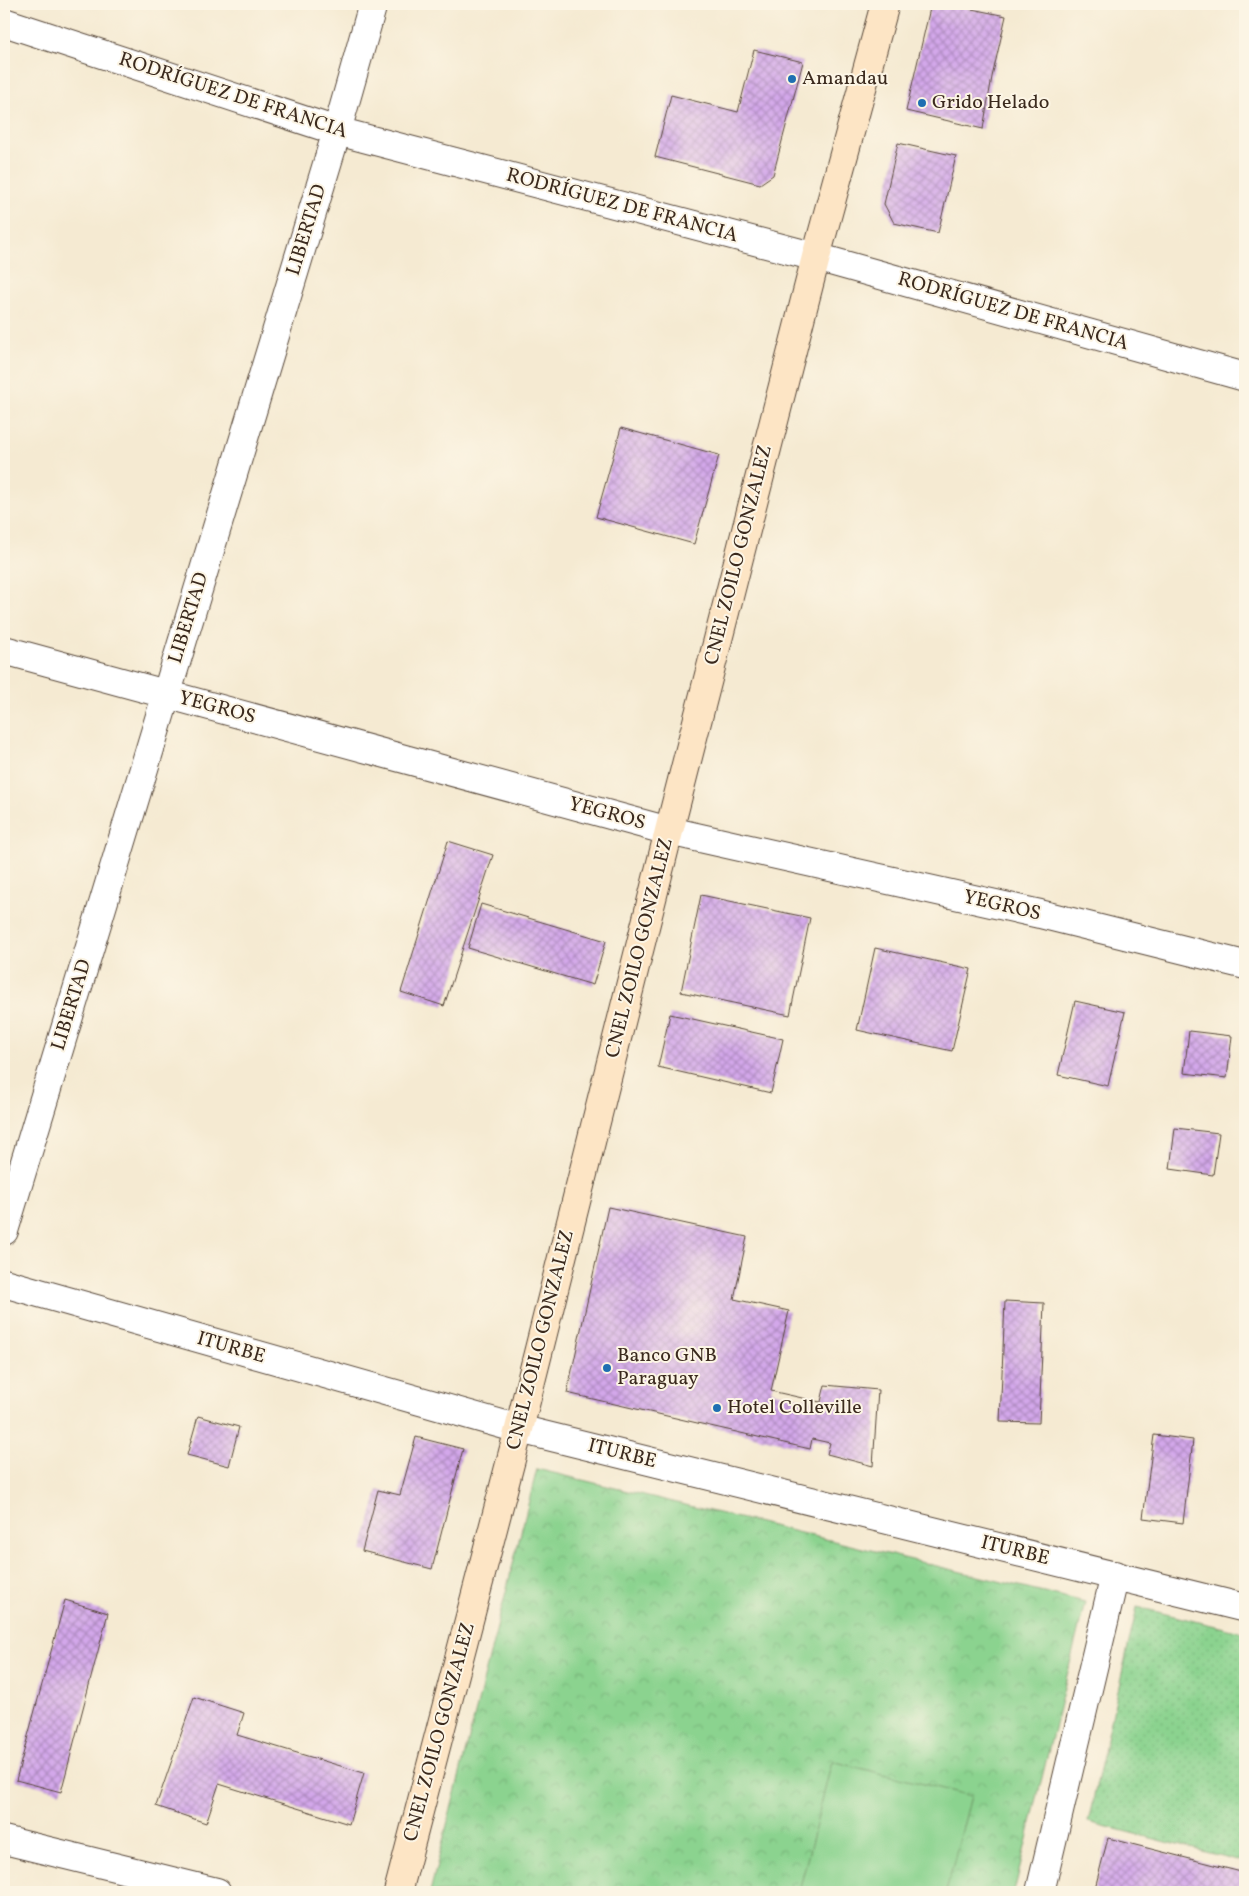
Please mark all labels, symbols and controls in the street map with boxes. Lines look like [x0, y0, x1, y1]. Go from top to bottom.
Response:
street label: RODRÍGUEZ DE FRANCIA [115, 46, 351, 146]
place label: Amandau [802, 65, 888, 93]
marker: Amandau [786, 73, 798, 85]
place label: Grido Helado [932, 89, 1049, 117]
marker: Grido Helado [916, 97, 928, 109]
street label: RODRÍGUEZ DE FRANCIA [503, 162, 741, 250]
street label: LIBERTAD [280, 181, 334, 279]
street label: RODRÍGUEZ DE FRANCIA [894, 266, 1132, 358]
street label: CNEL ZOILO GONZALEZ [698, 442, 780, 668]
street label: LIBERTAD [162, 569, 216, 667]
street label: YEGROS [175, 684, 259, 732]
street label: YEGROS [565, 790, 649, 838]
street label: CNEL ZOILO GONZALEZ [599, 835, 681, 1061]
street label: YEGROS [961, 884, 1043, 928]
street label: LIBERTAD [45, 956, 99, 1054]
street label: CNEL ZOILO GONZALEZ [500, 1227, 582, 1453]
street label: ITURBE [194, 1325, 268, 1371]
place label: Banco GNB Paraguay [617, 1342, 717, 1393]
marker: Banco GNB Paraguay [601, 1362, 613, 1374]
place label: Hotel Colleville [727, 1394, 862, 1422]
marker: Hotel Colleville [711, 1402, 723, 1414]
street label: ITURBE [585, 1432, 659, 1476]
street label: ITURBE [978, 1529, 1052, 1573]
street label: CNEL ZOILO GONZALEZ [397, 1619, 483, 1845]

